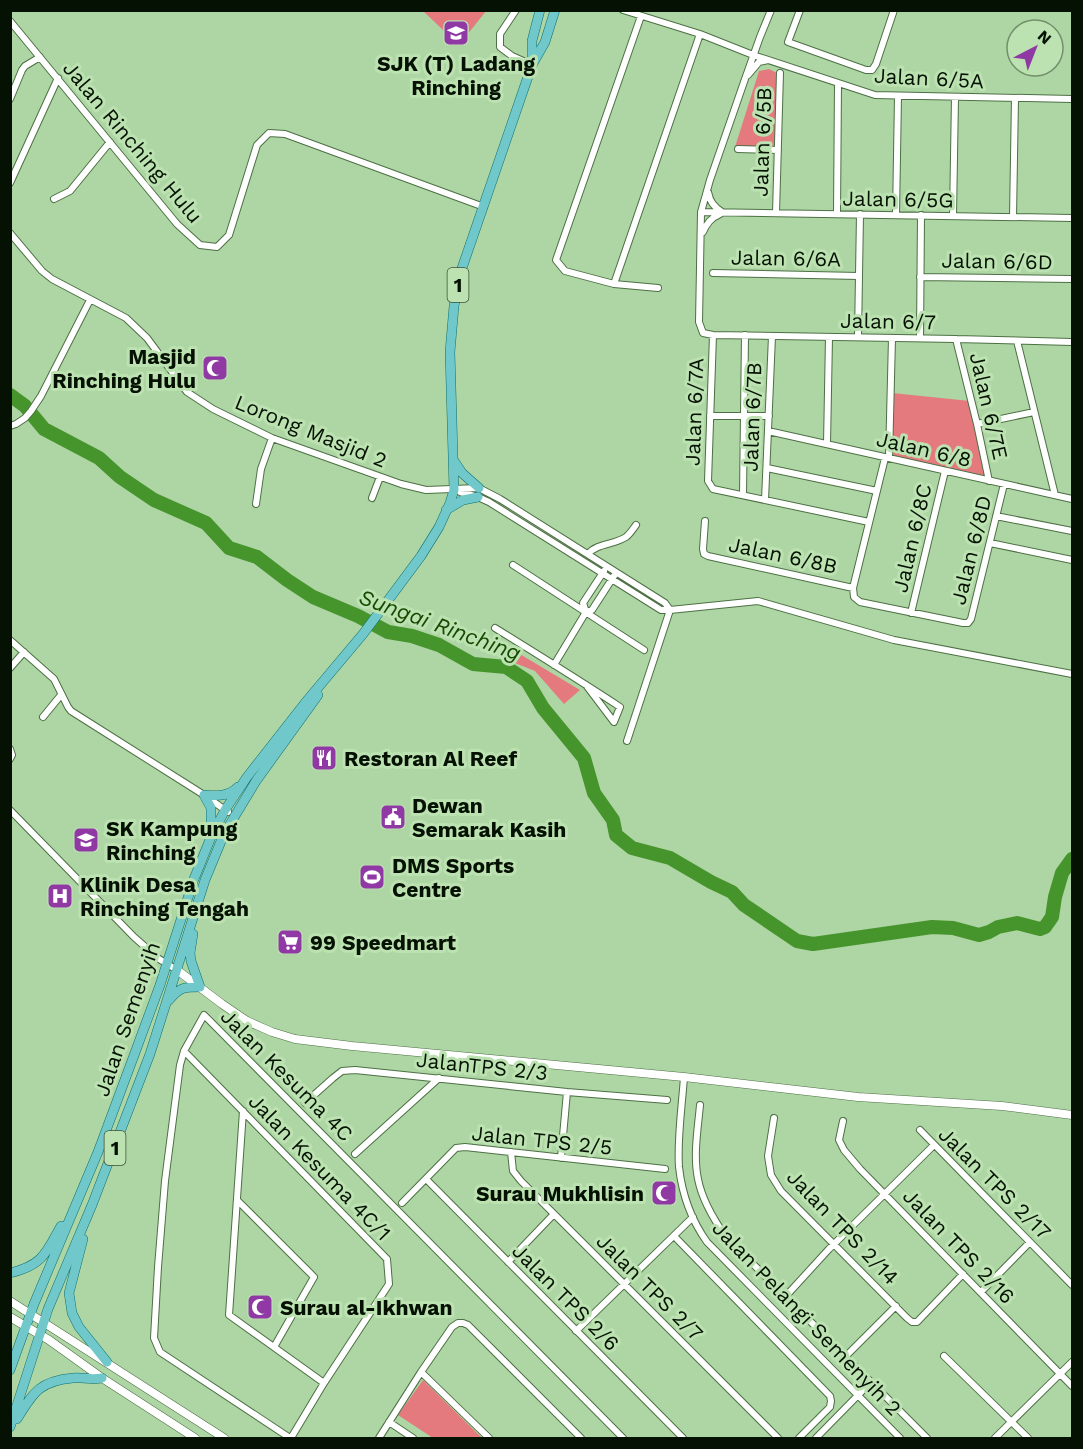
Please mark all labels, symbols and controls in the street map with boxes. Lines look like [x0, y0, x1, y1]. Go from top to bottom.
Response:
school or university icon: SJK (T) Ladang Rinching [441, 18, 471, 48]
north arrow [1005, 18, 1065, 78]
text: N [1034, 26, 1055, 48]
place label: SJK (T) Ladang Rinching [377, 51, 535, 100]
street label: Jalan Rinching Hulu [58, 56, 208, 228]
street label: Jalan 6/5A [873, 63, 985, 93]
street label: Jalan 6/5B [748, 87, 776, 197]
street label: Jalan 6/5G [842, 186, 954, 212]
street label: Jalan 6/6A [731, 245, 841, 271]
street label: Jalan 6/6D [941, 248, 1053, 274]
road number: 1 [448, 268, 468, 302]
street label: Jalan 6/7 [840, 308, 936, 334]
place label: Masjid Rinching Hulu [52, 344, 196, 393]
street label: Jalan 6/7E [965, 350, 1013, 462]
mosque icon: Masjid Rinching Hulu [200, 353, 230, 383]
street label: Jalan 6/7A [680, 357, 708, 467]
street label: Jalan 6/7B [738, 362, 766, 472]
street label: Lorong Masjid 2 [231, 389, 391, 473]
street label: Jalan 6/8 [874, 426, 974, 472]
street label: Jalan 6/8C [887, 481, 937, 595]
street label: Jalan 6/8D [945, 493, 997, 607]
street label: Jalan 6/8B [727, 531, 839, 579]
water label: Sungai Rinching [356, 584, 524, 666]
restaurant icon: Restoran Al Reef [309, 743, 339, 773]
place label: Restoran Al Reef [344, 746, 517, 771]
place label: Dewan Semarak Kasih [412, 793, 566, 842]
public building icon: Dewan Semarak Kasih [378, 802, 408, 832]
place label: SK Kampung Rinching [106, 816, 238, 865]
school or university icon: SK Kampung Rinching [71, 825, 101, 855]
place label: DMS Sports Centre [392, 853, 514, 902]
sports icon: DMS Sports Centre [357, 862, 387, 892]
place label: Klinik Desa Rinching Tengah [80, 872, 249, 921]
hospital icon: Klinik Desa Rinching Tengah [45, 881, 75, 911]
supermarket icon: 99 Speedmart [275, 927, 305, 957]
place label: 99 Speedmart [310, 930, 456, 955]
street label: Jalan Semenyih [89, 938, 165, 1100]
street label: Jalan Kesuma 4C [216, 1004, 358, 1146]
street label: JalanTPS 2/3 [415, 1047, 549, 1085]
street label: Jalan Kesuma 4C/1 [244, 1089, 396, 1245]
street label: Jalan TPS 2/5 [471, 1120, 613, 1160]
street label: Jalan TPS 2/17 [934, 1122, 1057, 1245]
road number: 1 [104, 1131, 126, 1165]
street label: Jalan TPS 2/14 [782, 1164, 904, 1290]
mosque icon: Surau Mukhlisin [649, 1178, 679, 1208]
place label: Surau Mukhlisin [476, 1181, 644, 1206]
street label: Jalan TPS 2/16 [898, 1183, 1020, 1309]
street label: Jalan Pelangi Semenyih 2 [707, 1215, 907, 1421]
street label: Jalan TPS 2/7 [591, 1228, 709, 1346]
street label: Jalan TPS 2/6 [507, 1238, 625, 1356]
mosque icon: Surau al-Ikhwan [245, 1292, 275, 1322]
place label: Surau al-Ikhwan [280, 1295, 452, 1320]

